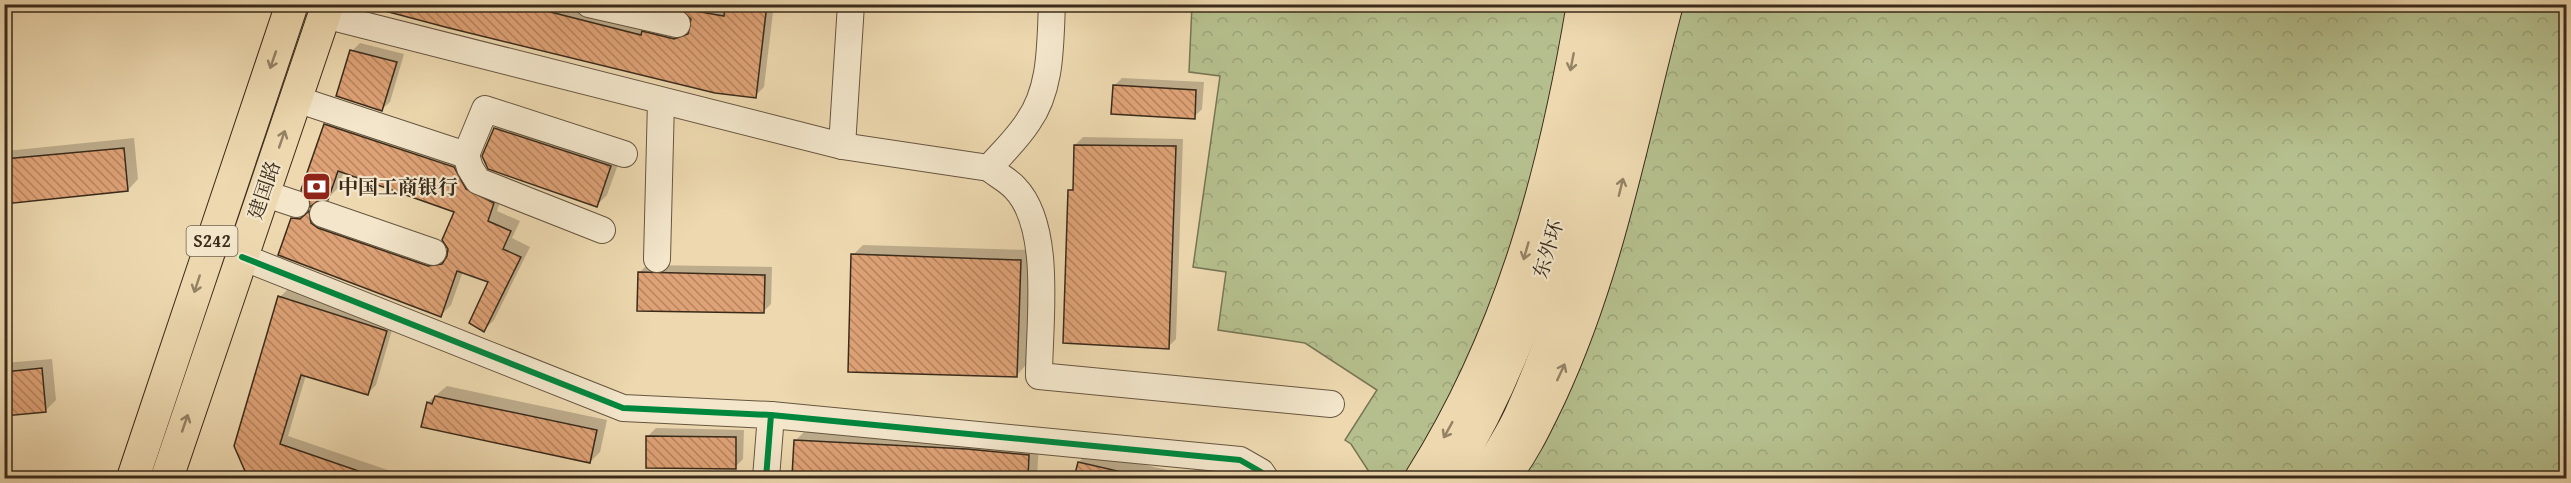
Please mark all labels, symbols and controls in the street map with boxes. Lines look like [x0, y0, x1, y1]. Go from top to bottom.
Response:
one-way arrow [267, 50, 278, 69]
one-way arrow [1566, 52, 1577, 71]
one-way arrow [277, 130, 288, 149]
street label: 建国路 [240, 157, 287, 223]
bank icon: 中国工商银行 [301, 171, 333, 203]
place label: 中国工商银行 [338, 172, 458, 201]
one-way arrow [1615, 178, 1627, 197]
street label: 东外环 [1525, 216, 1570, 282]
road number: S242 [186, 226, 238, 256]
one-way arrow [1520, 241, 1531, 260]
one-way arrow [191, 275, 202, 293]
one-way arrow [1555, 364, 1567, 382]
one-way arrow [181, 414, 192, 433]
one-way arrow [1442, 420, 1453, 438]

